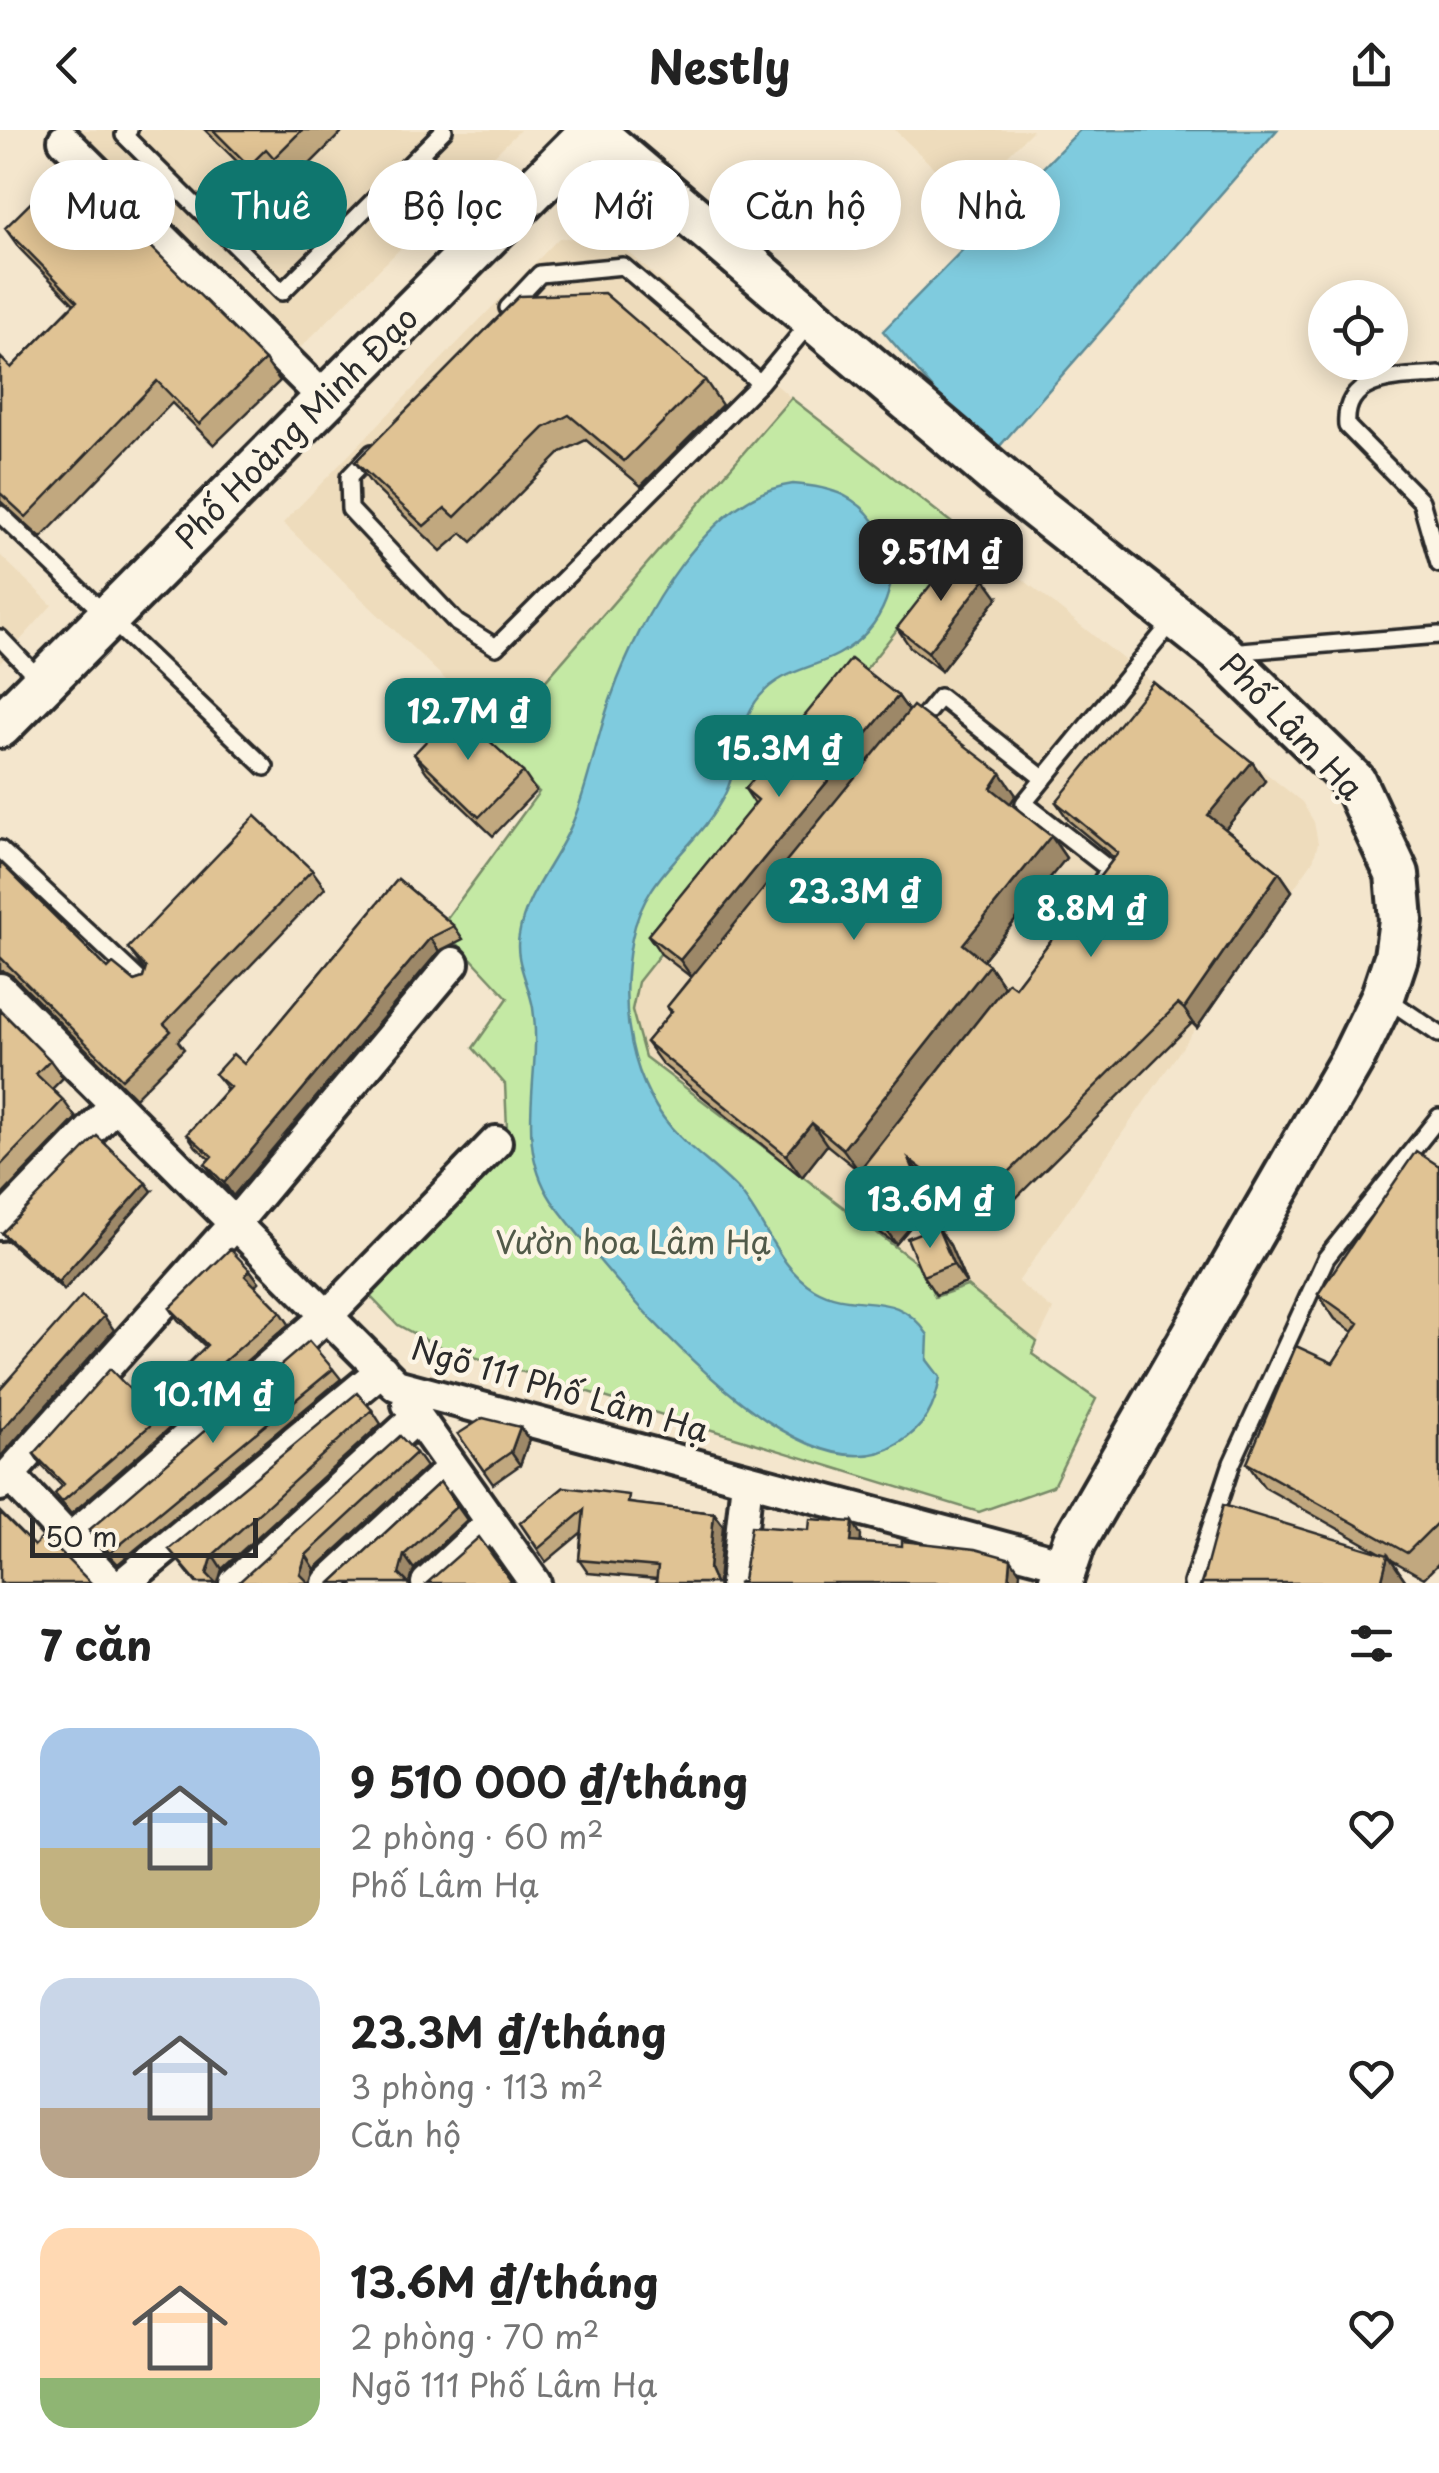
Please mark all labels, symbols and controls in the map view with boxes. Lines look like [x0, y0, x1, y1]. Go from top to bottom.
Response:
text: Nestly [649, 31, 790, 99]
icon: back [40, 38, 95, 93]
icon: share [1344, 38, 1399, 93]
chip: Mua [30, 160, 175, 250]
chip: Thuê [195, 160, 347, 250]
chip: Bộ lọc [367, 160, 537, 250]
chip: Mới [557, 160, 689, 250]
chip: Căn hộ [709, 160, 901, 250]
chip: Nhà [921, 160, 1060, 250]
map controls [1308, 280, 1408, 380]
button: locate [1308, 280, 1408, 380]
street label: Phố Hoàng Minh Đạo [163, 294, 428, 559]
pin: 9.51M ₫ [849, 519, 1033, 604]
text: 9.51M ₫ [881, 527, 1001, 575]
street label: Phố Lâm Hạ [1210, 641, 1375, 810]
pin: 12.7M ₫ [376, 678, 560, 763]
text: 12.7M ₫ [407, 686, 529, 734]
pin: 15.3M ₫ [687, 715, 871, 800]
text: 15.3M ₫ [717, 723, 841, 771]
pin: 23.3M ₫ [762, 858, 946, 943]
text: 23.3M ₫ [788, 866, 920, 914]
pin: 8.8M ₫ [1010, 875, 1172, 960]
text: 8.8M ₫ [1036, 883, 1146, 931]
pin: 13.6M ₫ [838, 1166, 1022, 1251]
text: 13.6M ₫ [867, 1174, 993, 1222]
park label: Vườn hoa Lâm Hạ [495, 1217, 771, 1265]
street label: Ngõ 111 Phố Lâm Hạ [406, 1323, 715, 1454]
pin: 10.1M ₫ [121, 1361, 305, 1446]
text: 10.1M ₫ [153, 1369, 273, 1417]
scale bar [30, 1513, 258, 1558]
text: 50 m [45, 1514, 118, 1557]
text: 7 căn [40, 1612, 152, 1675]
icon: filters [1344, 1616, 1399, 1671]
text: 9 510 000 ₫/tháng [350, 1749, 748, 1812]
icon: home [120, 1768, 240, 1888]
icon: heart [1344, 1801, 1399, 1856]
text: 2 phòng · 60 m² [350, 1812, 604, 1860]
text: Phố Lâm Hạ [350, 1860, 539, 1908]
text: 23.3M ₫/tháng [350, 1999, 667, 2062]
icon: home [120, 2018, 240, 2138]
icon: heart [1344, 2051, 1399, 2106]
text: 3 phòng · 113 m² [350, 2062, 604, 2110]
text: Căn hộ [350, 2110, 461, 2158]
text: 13.6M ₫/tháng [350, 2249, 659, 2312]
icon: home [120, 2268, 240, 2388]
icon: heart [1344, 2301, 1399, 2356]
text: 2 phòng · 70 m² [350, 2312, 600, 2360]
text: Ngõ 111 Phố Lâm Hạ [350, 2360, 657, 2408]

